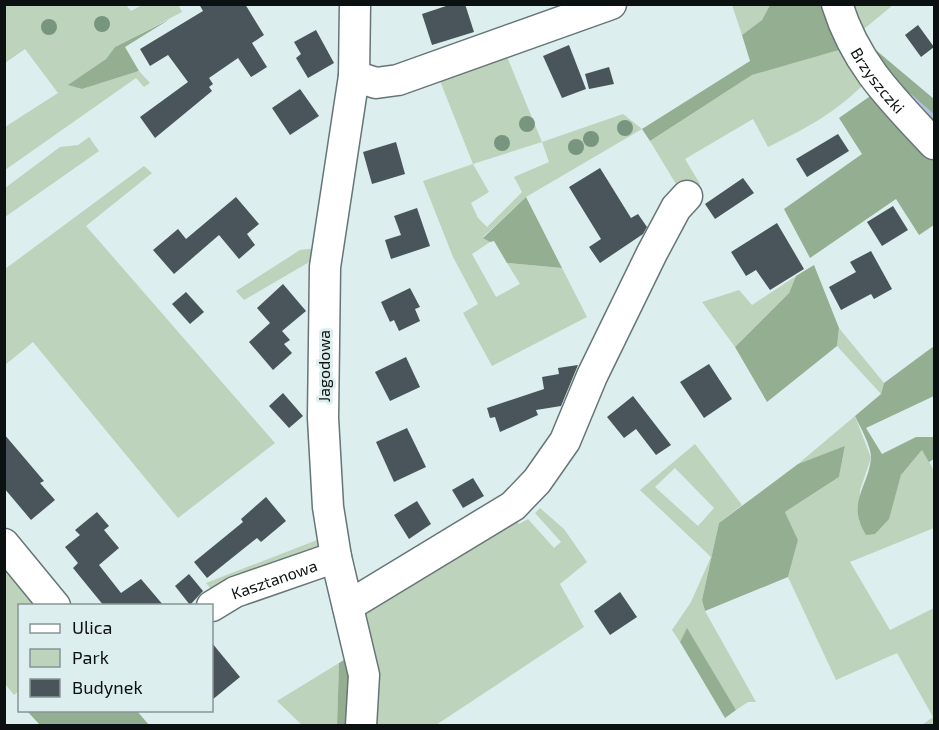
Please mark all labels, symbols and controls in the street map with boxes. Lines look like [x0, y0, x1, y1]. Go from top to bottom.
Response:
street label: Brzyszczki [848, 44, 909, 116]
street label: Jagodowa [314, 330, 333, 402]
street label: Kasztanowa [228, 555, 319, 602]
legend [18, 604, 213, 712]
text: Ulica [72, 616, 112, 638]
text: Park [72, 646, 109, 668]
text: Budynek [72, 676, 143, 698]

